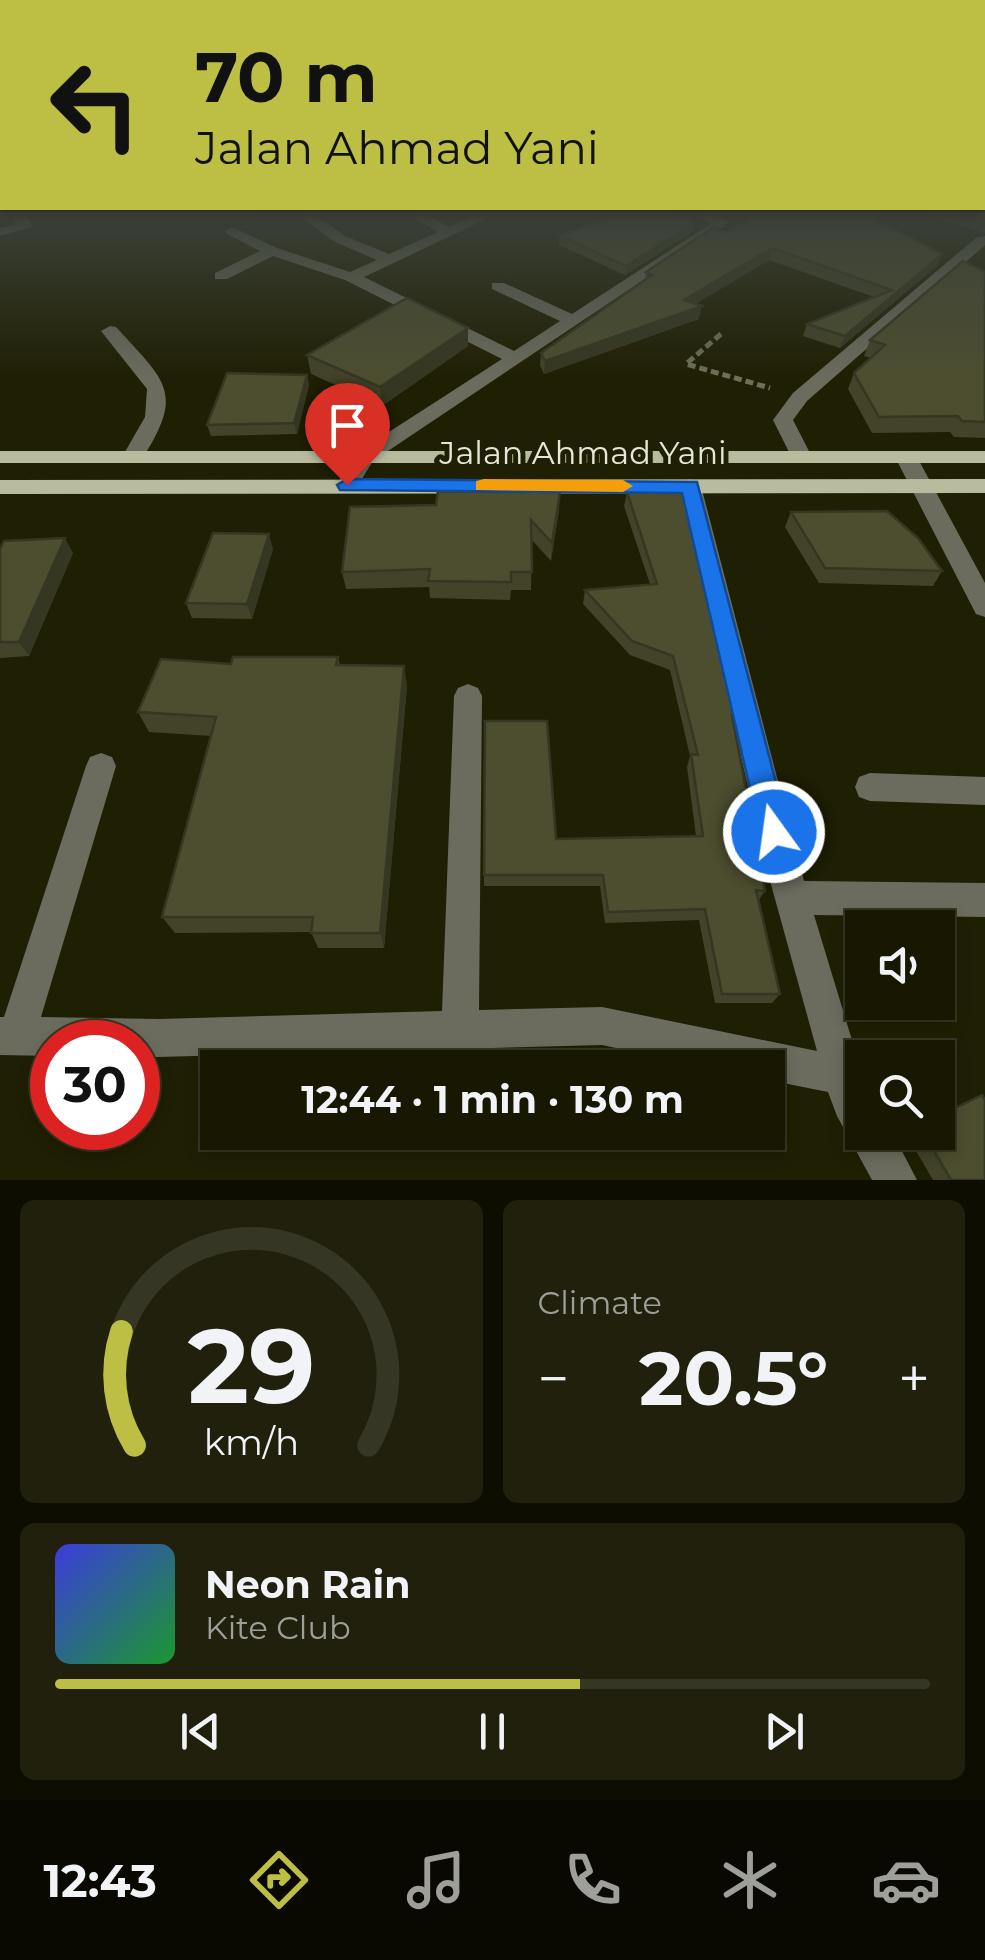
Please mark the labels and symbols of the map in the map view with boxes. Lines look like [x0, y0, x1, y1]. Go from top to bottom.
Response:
pin [305, 383, 390, 486]
street label: Jalan Ahmad Yani [438, 433, 727, 472]
position arrow [722, 780, 826, 884]
speed limit sign: 30 [30, 1020, 160, 1150]

